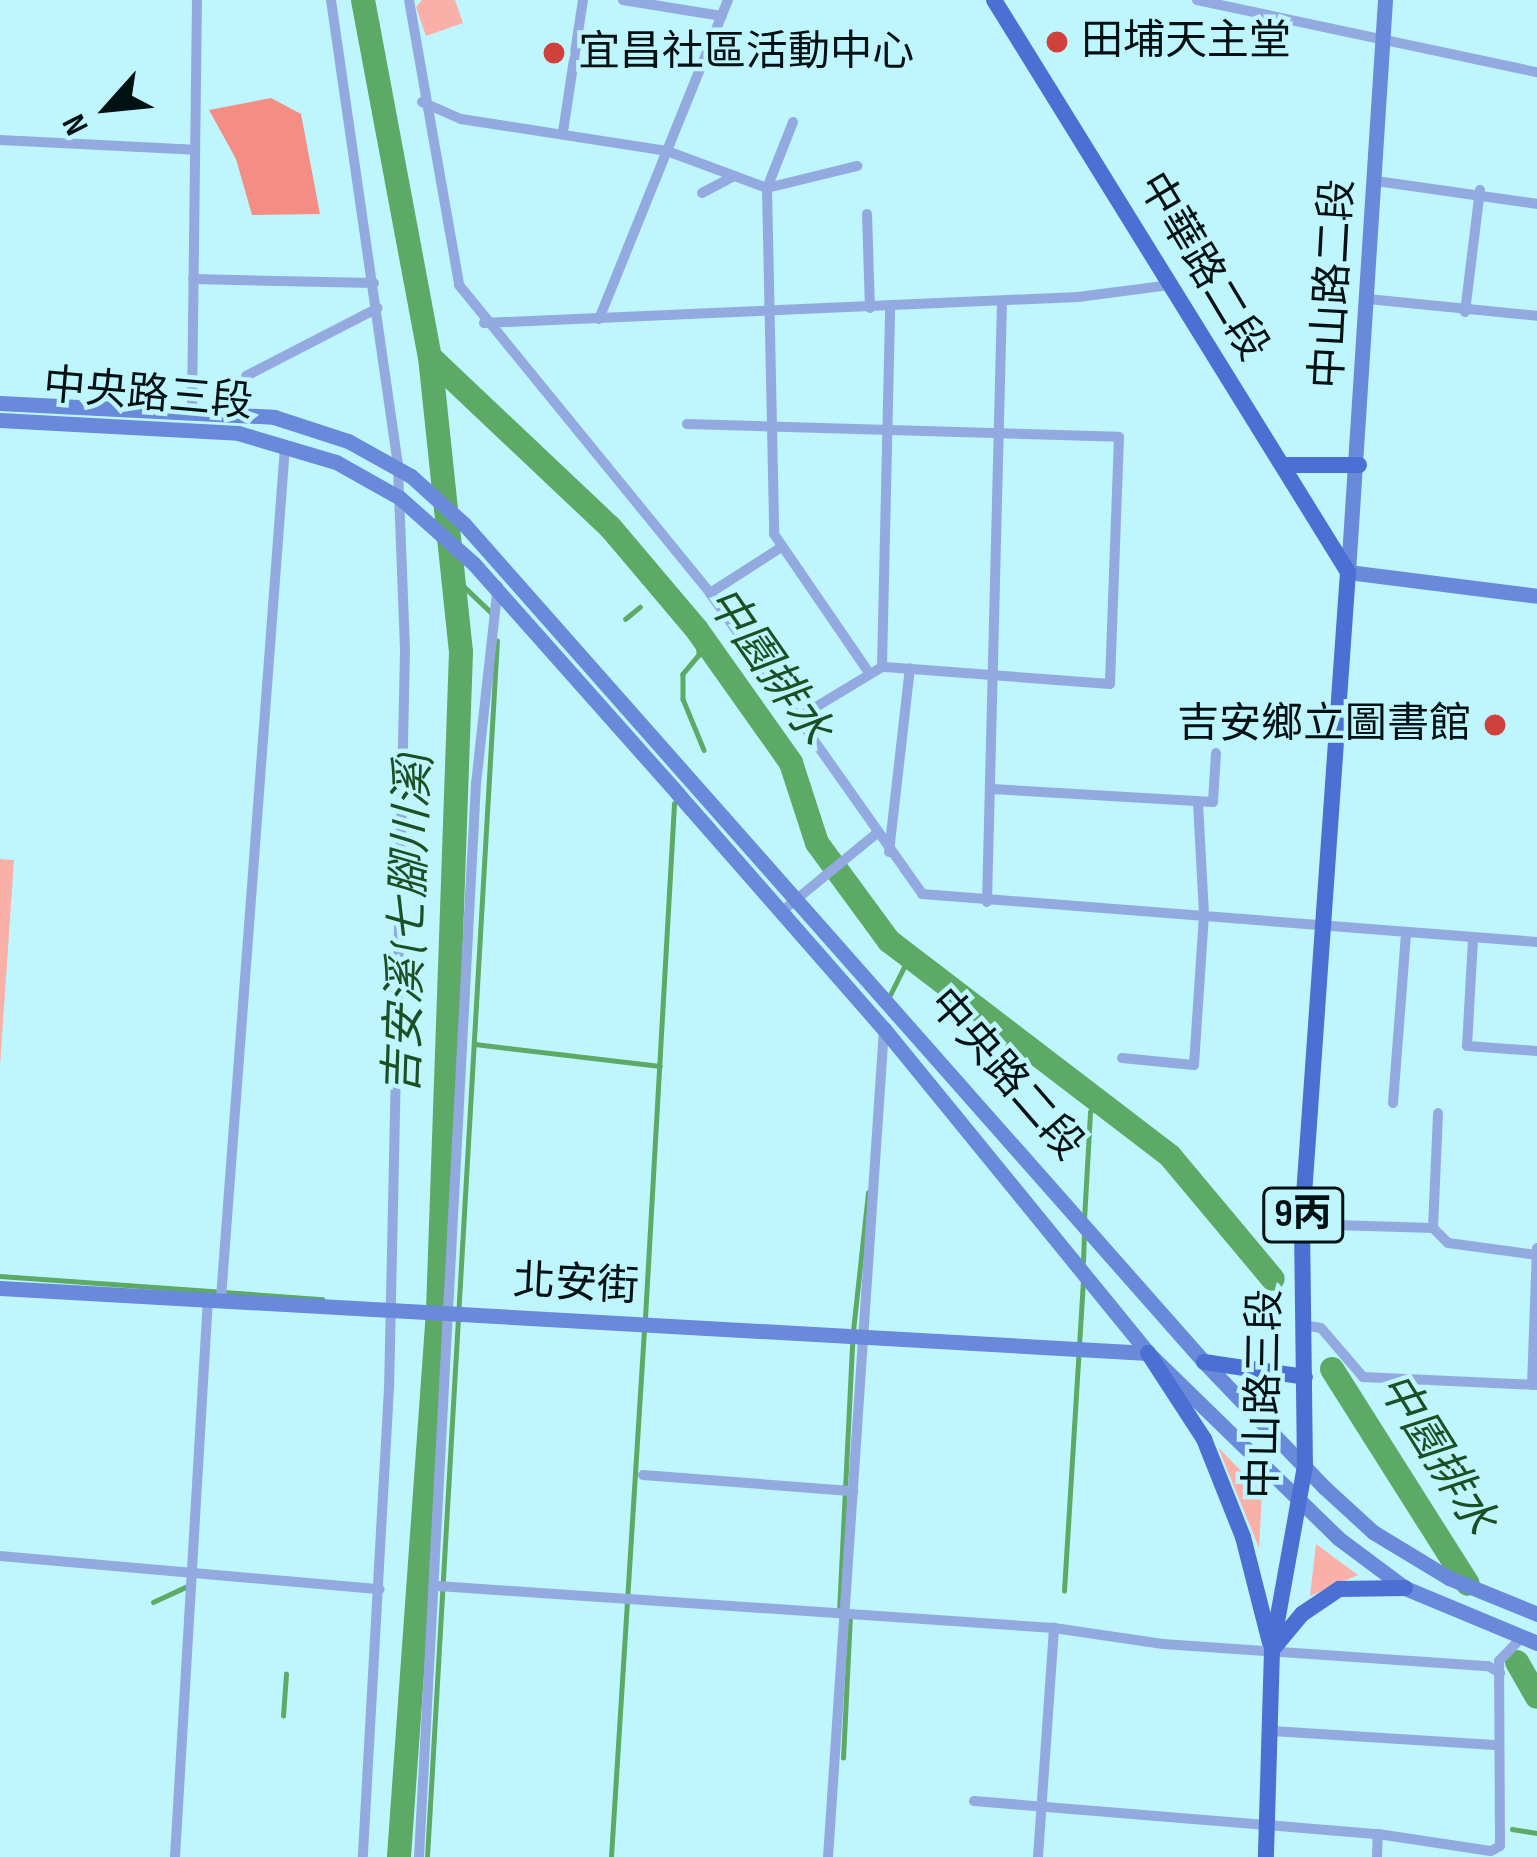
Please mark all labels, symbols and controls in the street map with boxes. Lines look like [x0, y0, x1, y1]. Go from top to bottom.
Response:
place label: 田埔天主堂 [1081, 17, 1291, 67]
place label: 宜昌社區活動中心 [578, 28, 914, 78]
marker: 田埔天主堂 [1044, 29, 1070, 55]
marker: 宜昌社區活動中心 [541, 40, 567, 66]
north arrow [48, 48, 168, 168]
text: N [54, 107, 98, 141]
street label: 中華路二段 [1126, 164, 1278, 370]
street label: 中山路二段 [1303, 178, 1365, 390]
street label: 中央路三段 [41, 361, 255, 429]
water label: 中園排水 [694, 577, 842, 755]
place label: 吉安鄉立圖書館 [1177, 700, 1471, 750]
marker: 吉安鄉立圖書館 [1482, 712, 1508, 738]
water label: 吉安溪 (七腳川溪) [376, 753, 442, 1095]
street label: 中央路二段 [917, 979, 1093, 1171]
road number: 9丙 [1261, 1182, 1345, 1248]
street label: 北安街 [512, 1257, 640, 1313]
street label: 中山路三段 [1238, 1289, 1292, 1499]
water label: 中園排水 [1365, 1363, 1507, 1545]

